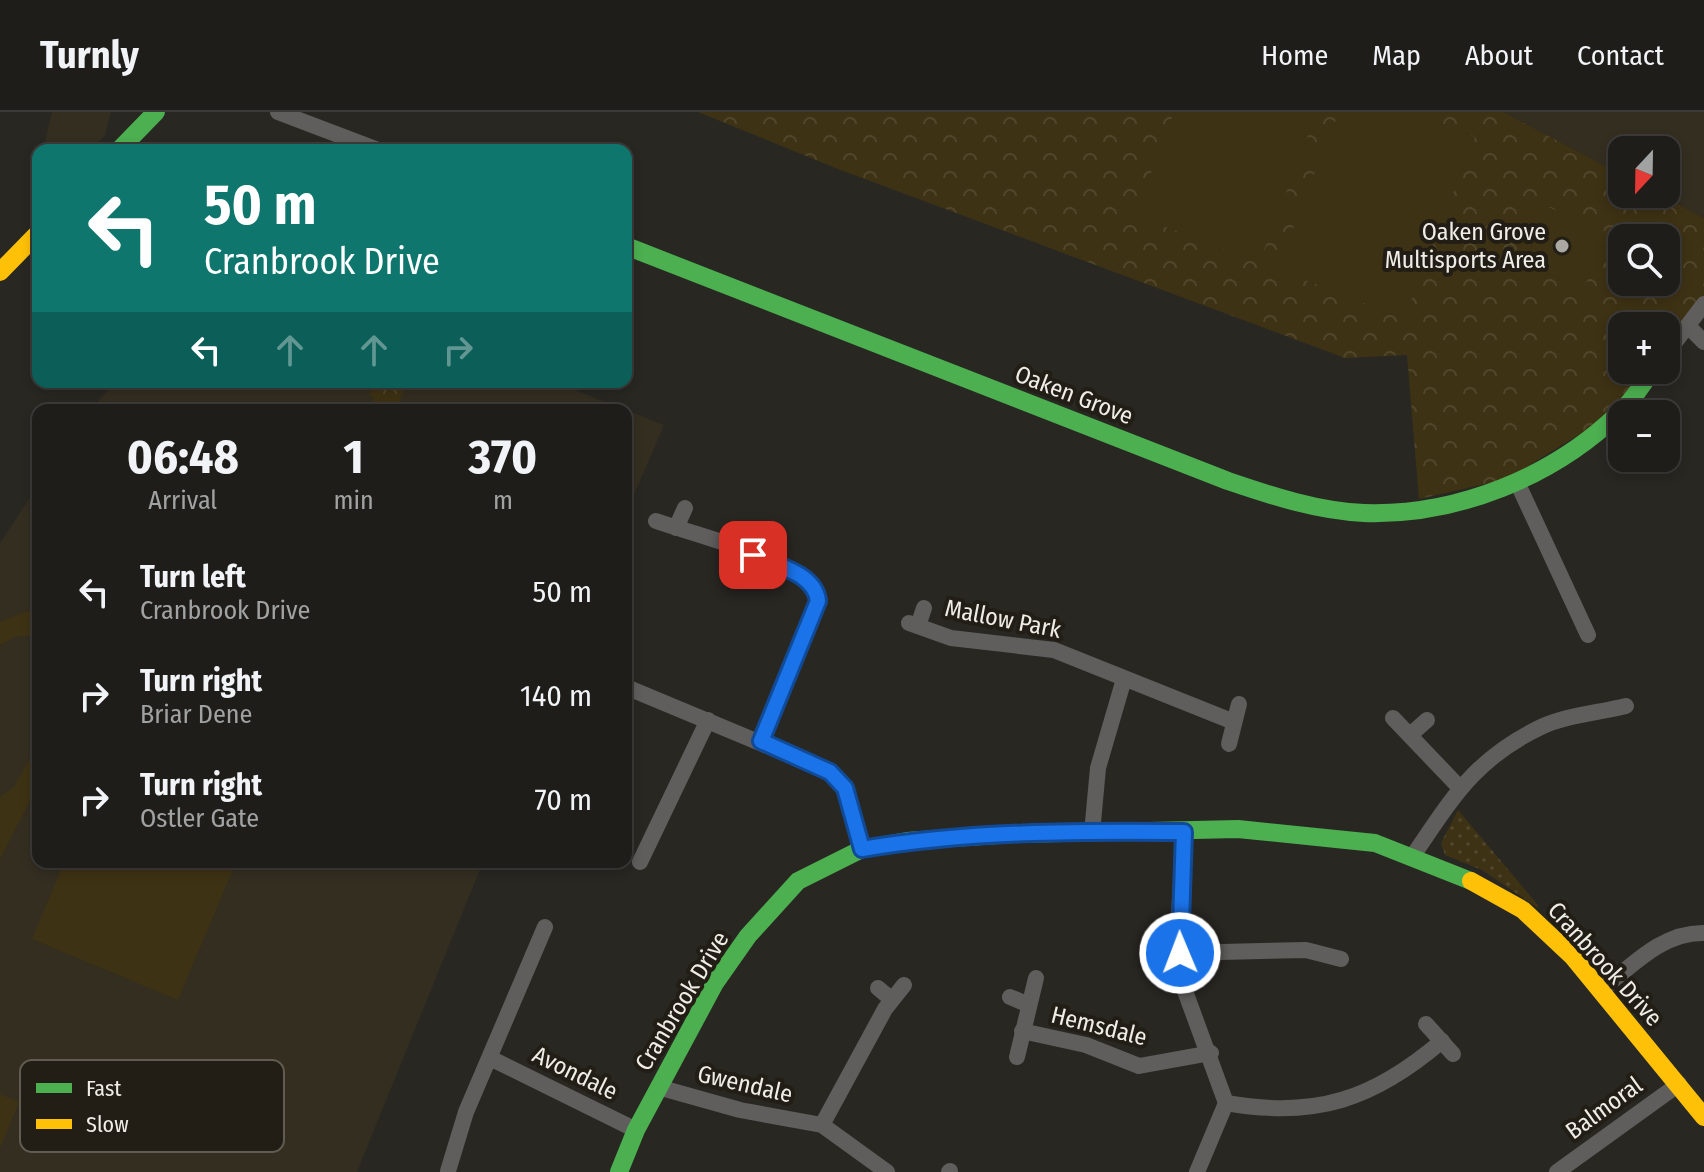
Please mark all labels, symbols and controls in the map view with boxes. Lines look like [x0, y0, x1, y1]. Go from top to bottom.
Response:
text: Turnly [40, 32, 139, 78]
text: Home [1261, 39, 1328, 72]
text: Map [1372, 39, 1421, 72]
text: About [1465, 39, 1533, 72]
text: Contact [1577, 39, 1664, 72]
north arrow [1608, 136, 1680, 208]
map controls [1608, 136, 1680, 472]
text: 50 m [204, 172, 316, 239]
icon: left [72, 176, 176, 280]
place label: Oaken Grove Multisports Area [1385, 218, 1546, 274]
button: search [1608, 224, 1680, 296]
marker: Oaken Grove Multisports Area [1553, 237, 1571, 255]
text: Cranbrook Drive [204, 240, 440, 284]
button: + [1608, 312, 1680, 384]
icon: left [184, 328, 228, 372]
icon: ahead [268, 328, 312, 372]
icon: ahead [352, 328, 396, 372]
icon: right [436, 328, 480, 372]
street label: Oaken Grove [1011, 360, 1137, 430]
button: − [1608, 400, 1680, 472]
text: 06:48 [127, 428, 239, 486]
text: 1 [344, 428, 364, 486]
text: 370 [469, 428, 537, 486]
text: Arrival [148, 485, 217, 516]
text: min [334, 485, 374, 516]
text: m [493, 485, 513, 516]
pin [719, 521, 787, 589]
icon: arrive [731, 533, 775, 577]
text: Turn left [140, 559, 246, 595]
icon: left [72, 570, 116, 614]
text: 50 m [532, 574, 592, 610]
street label: Mallow Park [943, 594, 1064, 644]
text: Cranbrook Drive [140, 595, 310, 626]
text: Turn right [140, 663, 262, 699]
icon: right [72, 674, 116, 718]
text: 140 m [520, 678, 592, 714]
text: Briar Dene [140, 699, 252, 730]
text: Turn right [140, 767, 262, 803]
icon: right [72, 778, 116, 822]
text: 70 m [534, 782, 592, 818]
text: Ostler Gate [140, 803, 259, 834]
street label: Cranbrook Drive [1542, 896, 1668, 1032]
position arrow [1138, 911, 1222, 995]
street label: Cranbrook Drive [630, 926, 734, 1076]
street label: Hemsdale [1048, 1001, 1150, 1051]
street label: Avondale [528, 1040, 622, 1106]
legend [20, 1060, 284, 1152]
street label: Gwendale [695, 1060, 795, 1108]
street label: Balmoral [1560, 1071, 1648, 1145]
text: Fast [86, 1075, 122, 1102]
text: Slow [86, 1111, 129, 1138]

